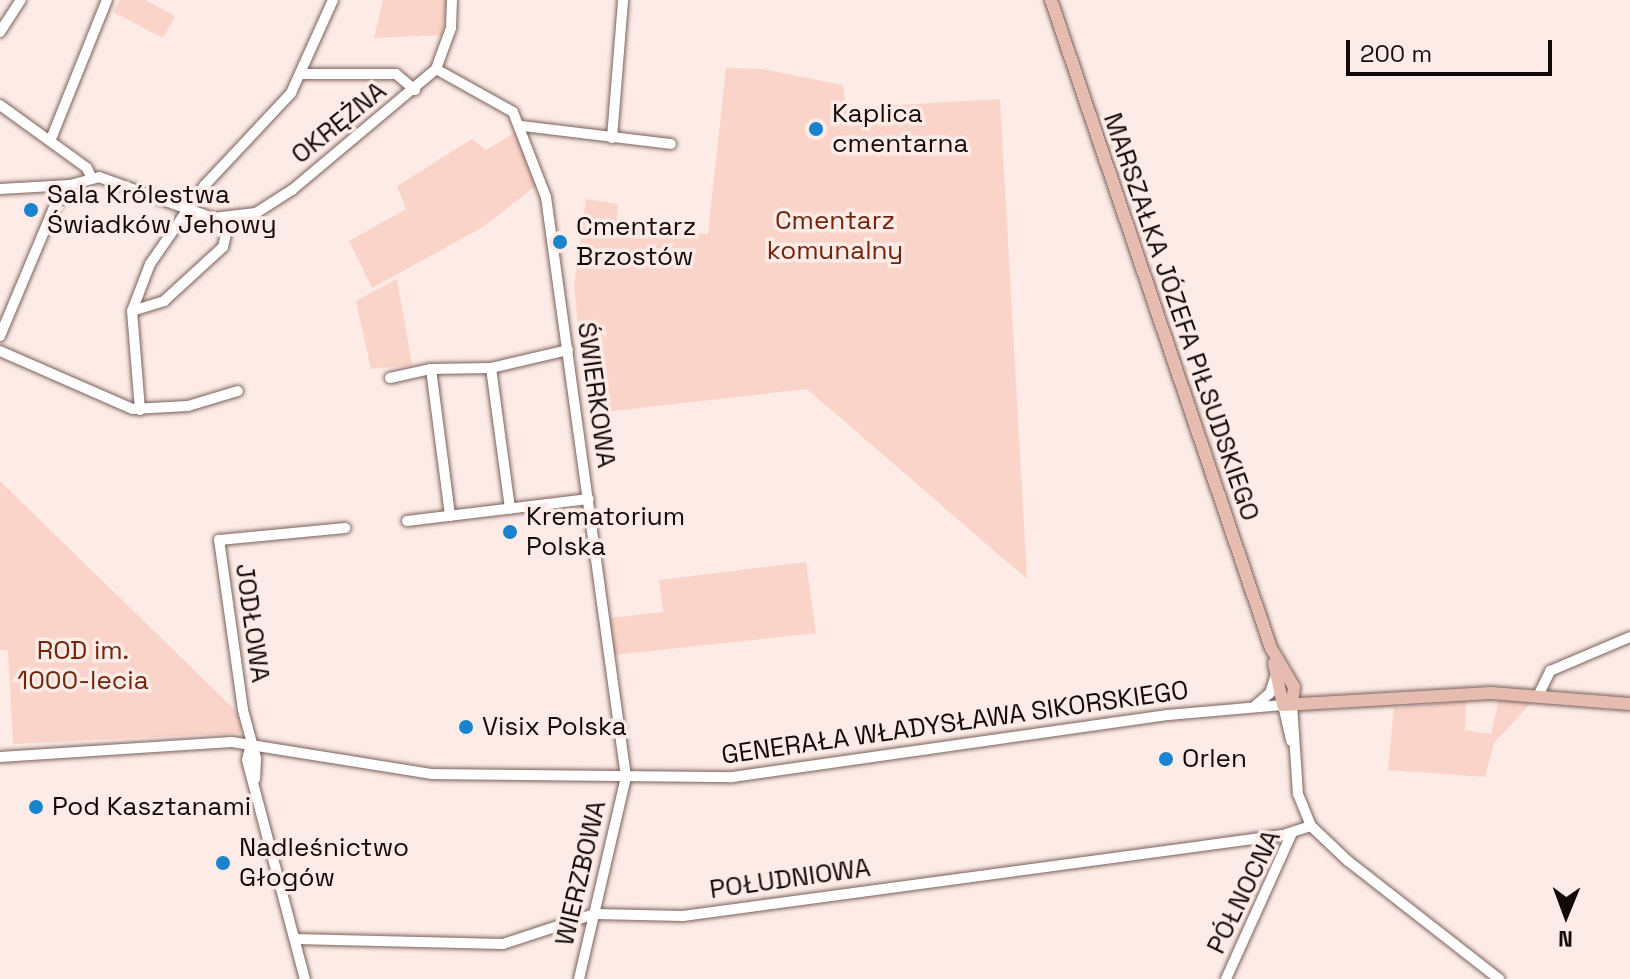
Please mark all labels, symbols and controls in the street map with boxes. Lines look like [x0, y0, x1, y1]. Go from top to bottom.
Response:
scale bar [1350, 24, 1556, 74]
text: 200 m [1360, 38, 1432, 69]
street label: OKRĘŻNA [285, 75, 393, 171]
place label: Kaplica cmentarna [832, 98, 968, 160]
street label: MARSZAŁKA JÓZEFA PIŁSUDSKIEGO [1096, 109, 1266, 525]
marker: Kaplica cmentarna [807, 120, 825, 138]
place label: Sala Królestwa Świadków Jehowy [47, 179, 277, 240]
marker: Sala Królestwa Świadków Jehowy [22, 201, 40, 219]
park label: Cmentarz komunalny [767, 205, 903, 266]
place label: Cmentarz Brzostów [576, 211, 696, 272]
marker: Cmentarz Brzostów [551, 233, 569, 251]
street label: ŚWIERKOWA [570, 320, 622, 470]
place label: Krematorium Polska [526, 501, 685, 562]
marker: Krematorium Polska [501, 523, 519, 541]
street label: JODŁOWA [228, 562, 276, 684]
park label: ROD im. 1000-lecia [17, 635, 149, 696]
street label: GENERAŁA WŁADYSŁAWA SIKORSKIEGO [719, 675, 1191, 771]
place label: Visix Polska [482, 711, 627, 743]
marker: Visix Polska [457, 718, 475, 736]
place label: Orlen [1182, 743, 1247, 775]
marker: Orlen [1157, 750, 1175, 768]
place label: Pod Kasztanami [52, 791, 251, 823]
street label: WIERZBOWA [549, 797, 613, 949]
marker: Pod Kasztanami [27, 798, 45, 816]
street label: PÓŁNOCNA [1201, 825, 1287, 959]
place label: Nadleśnictwo Głogów [239, 832, 409, 894]
street label: POŁUDNIOWA [708, 852, 872, 906]
marker: Nadleśnictwo Głogów [214, 854, 232, 872]
north arrow [1526, 875, 1606, 955]
text: N [1558, 925, 1573, 953]

